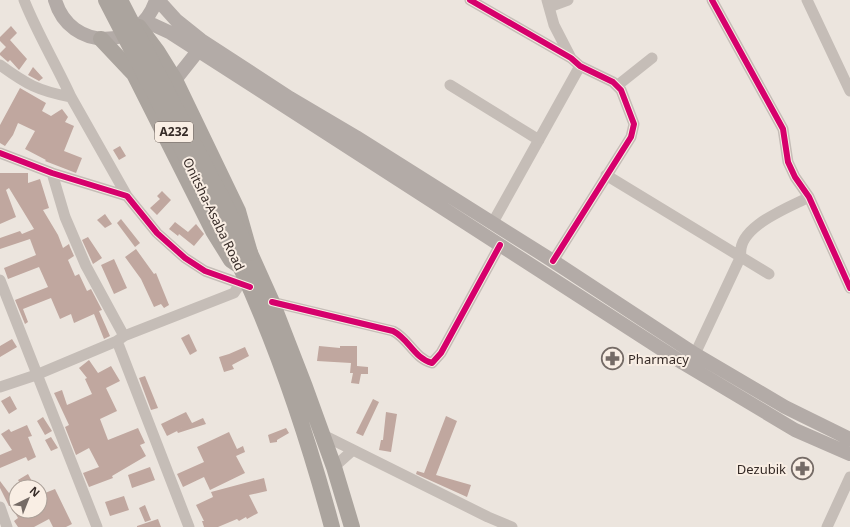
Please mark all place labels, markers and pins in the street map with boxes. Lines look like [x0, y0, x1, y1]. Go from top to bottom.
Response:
pharmacy icon: Pharmacy [600, 346, 626, 372]
place label: Pharmacy [628, 350, 689, 368]
pharmacy icon: Dezubik [789, 456, 815, 482]
place label: Dezubik [737, 460, 786, 478]

